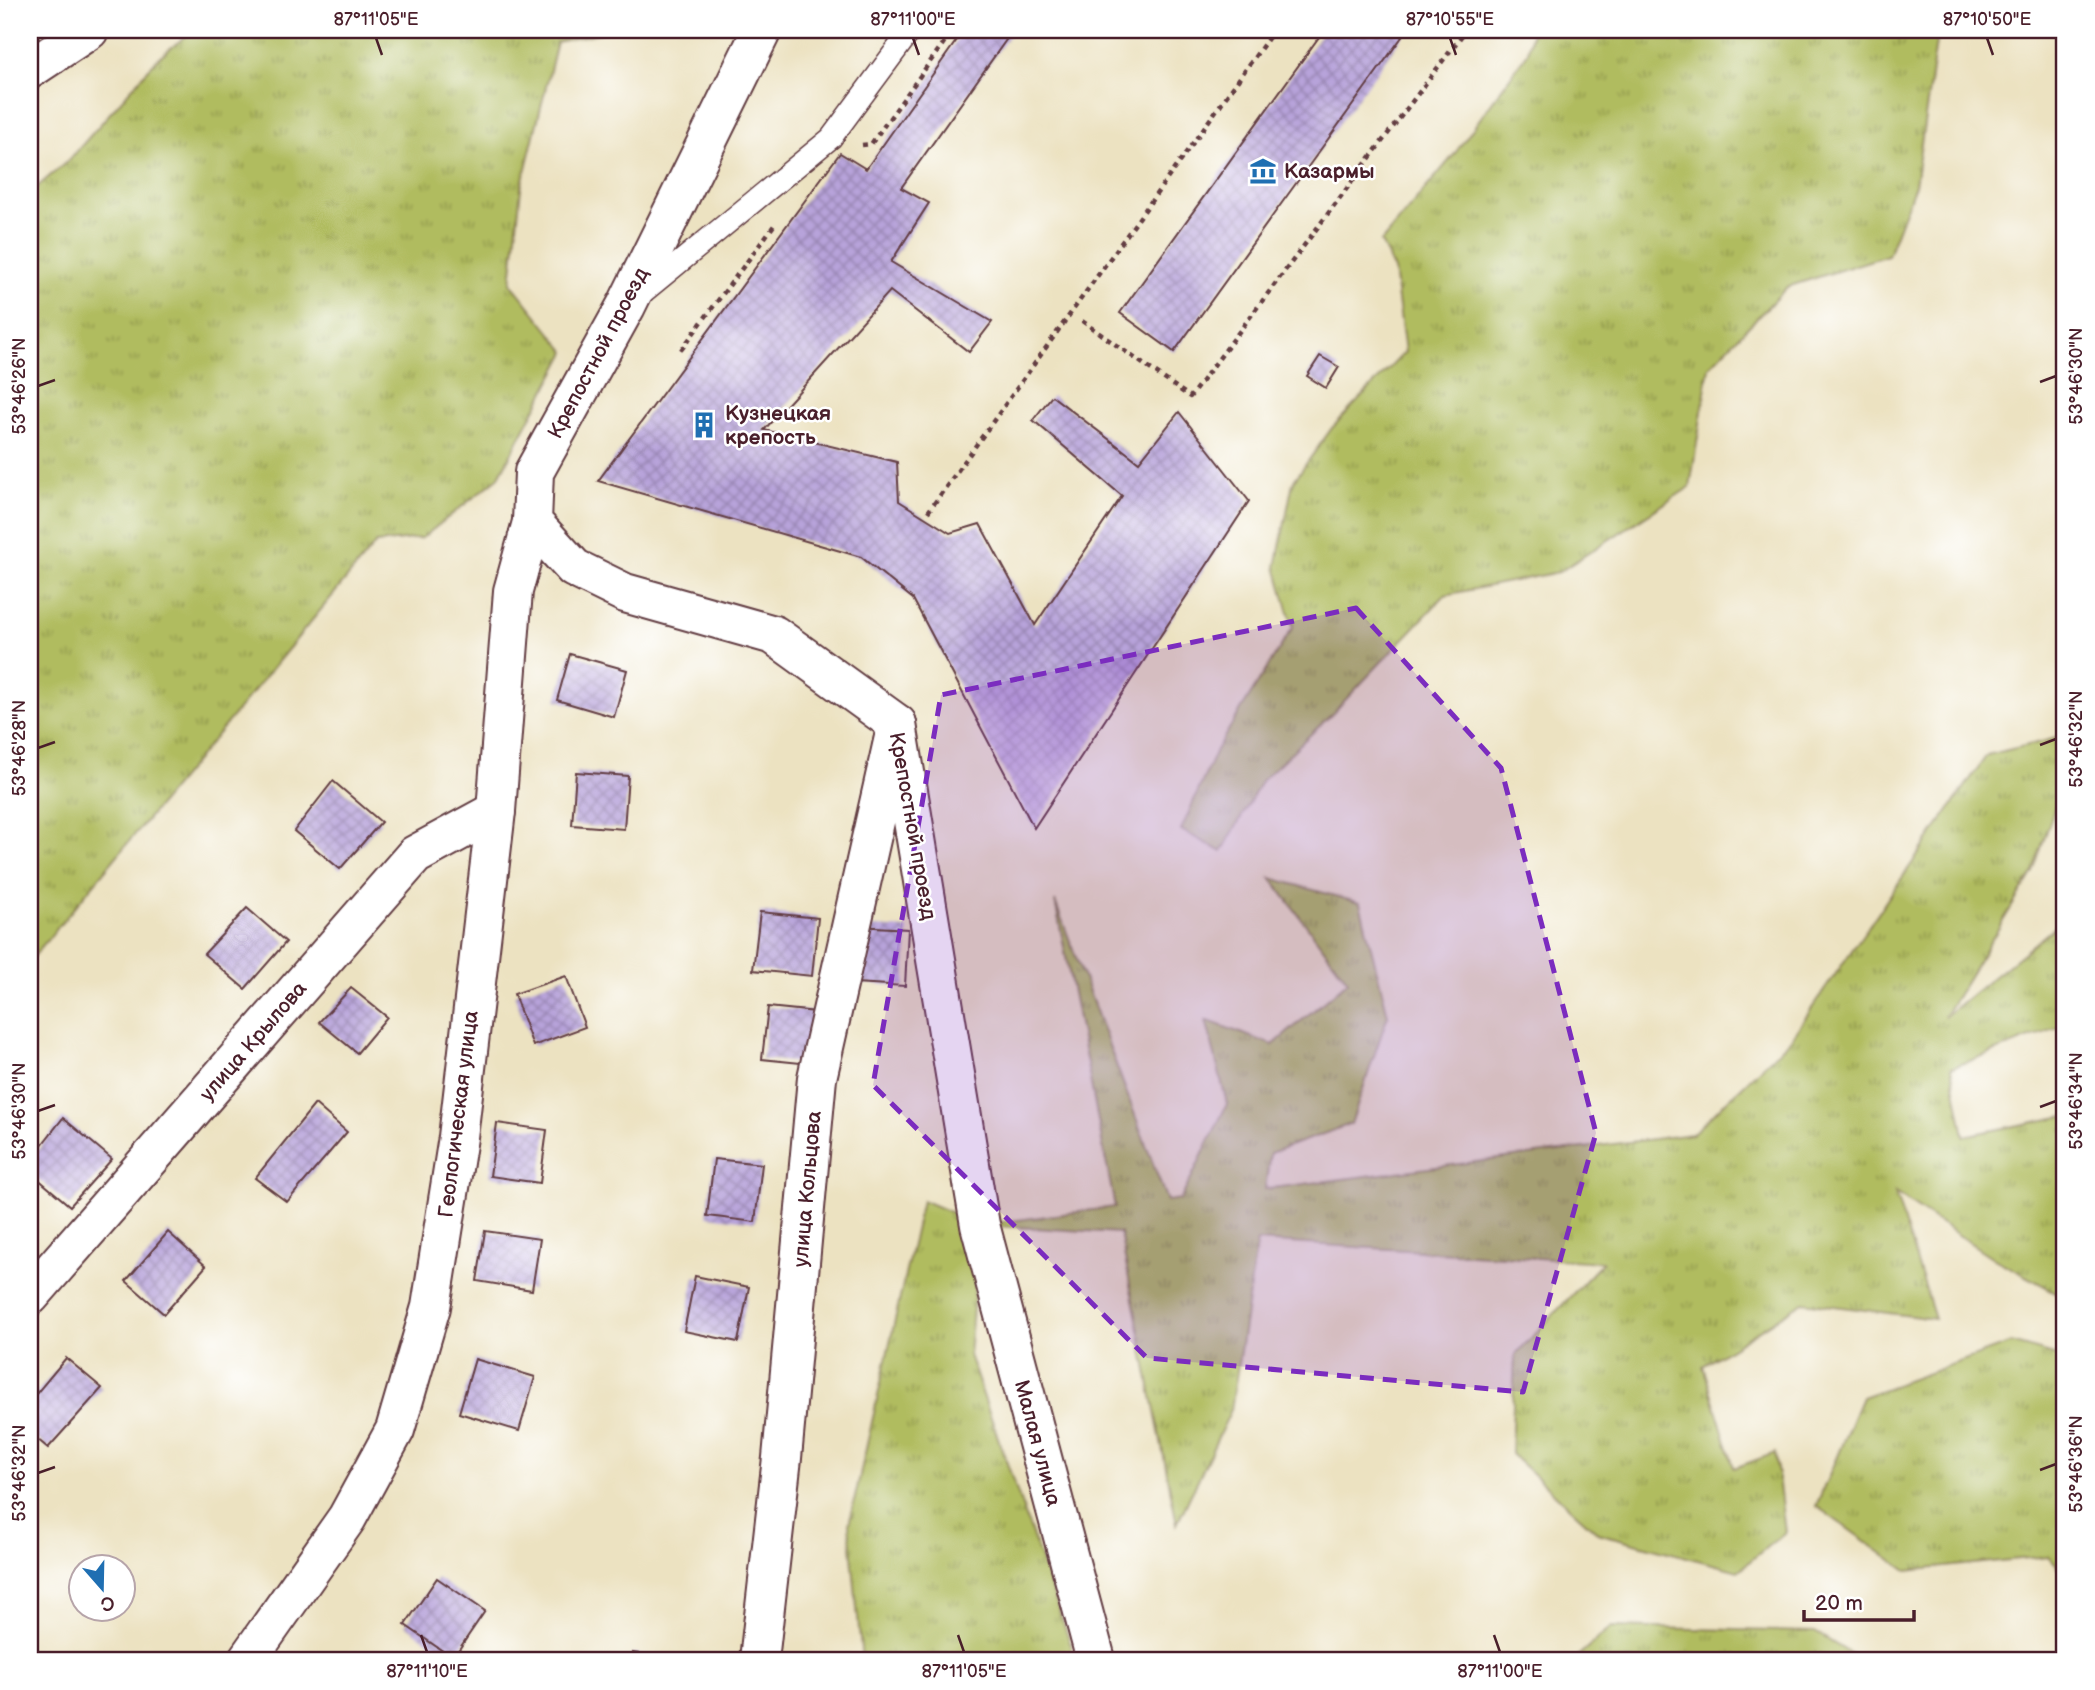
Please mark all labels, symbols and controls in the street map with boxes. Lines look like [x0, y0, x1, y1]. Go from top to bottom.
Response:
text: 87°11'05"E [333, 9, 419, 30]
text: 87°11'00"E [870, 9, 956, 30]
text: 87°10'55"E [1406, 9, 1494, 30]
text: 87°10'50"E [1943, 9, 2031, 30]
museum icon: Казармы [1248, 156, 1278, 186]
place label: Казармы [1284, 159, 1375, 184]
street label: Крепостной проезд [543, 263, 654, 443]
text: 53°46'30"N [2066, 327, 2087, 425]
text: 53°46'26"N [9, 337, 30, 435]
place label: Кузнецкая крепость [725, 401, 831, 450]
building icon: Кузнецкая крепость [689, 410, 719, 440]
text: 53°46'32"N [2066, 690, 2087, 788]
text: 53°46'28"N [9, 700, 30, 796]
street label: Крепостной проезд [884, 730, 941, 922]
street label: улица Крылова [195, 976, 313, 1106]
street label: Геологическая улица [433, 1009, 484, 1219]
text: 53°46'34"N [2066, 1052, 2087, 1150]
text: 53°46'30"N [9, 1062, 30, 1160]
street label: улица Кольцова [788, 1109, 827, 1268]
street label: Малая улица [1009, 1377, 1067, 1510]
text: 53°46'36"N [2066, 1415, 2087, 1513]
text: 53°46'32"N [9, 1424, 30, 1522]
north arrow [66, 1554, 136, 1624]
scale bar [1804, 1578, 1915, 1622]
text: С [97, 1589, 117, 1616]
text: 20 m [1815, 1591, 1863, 1616]
text: 87°11'10"E [386, 1661, 468, 1682]
text: 87°11'05"E [921, 1661, 1007, 1682]
text: 87°11'00"E [1457, 1661, 1543, 1682]

